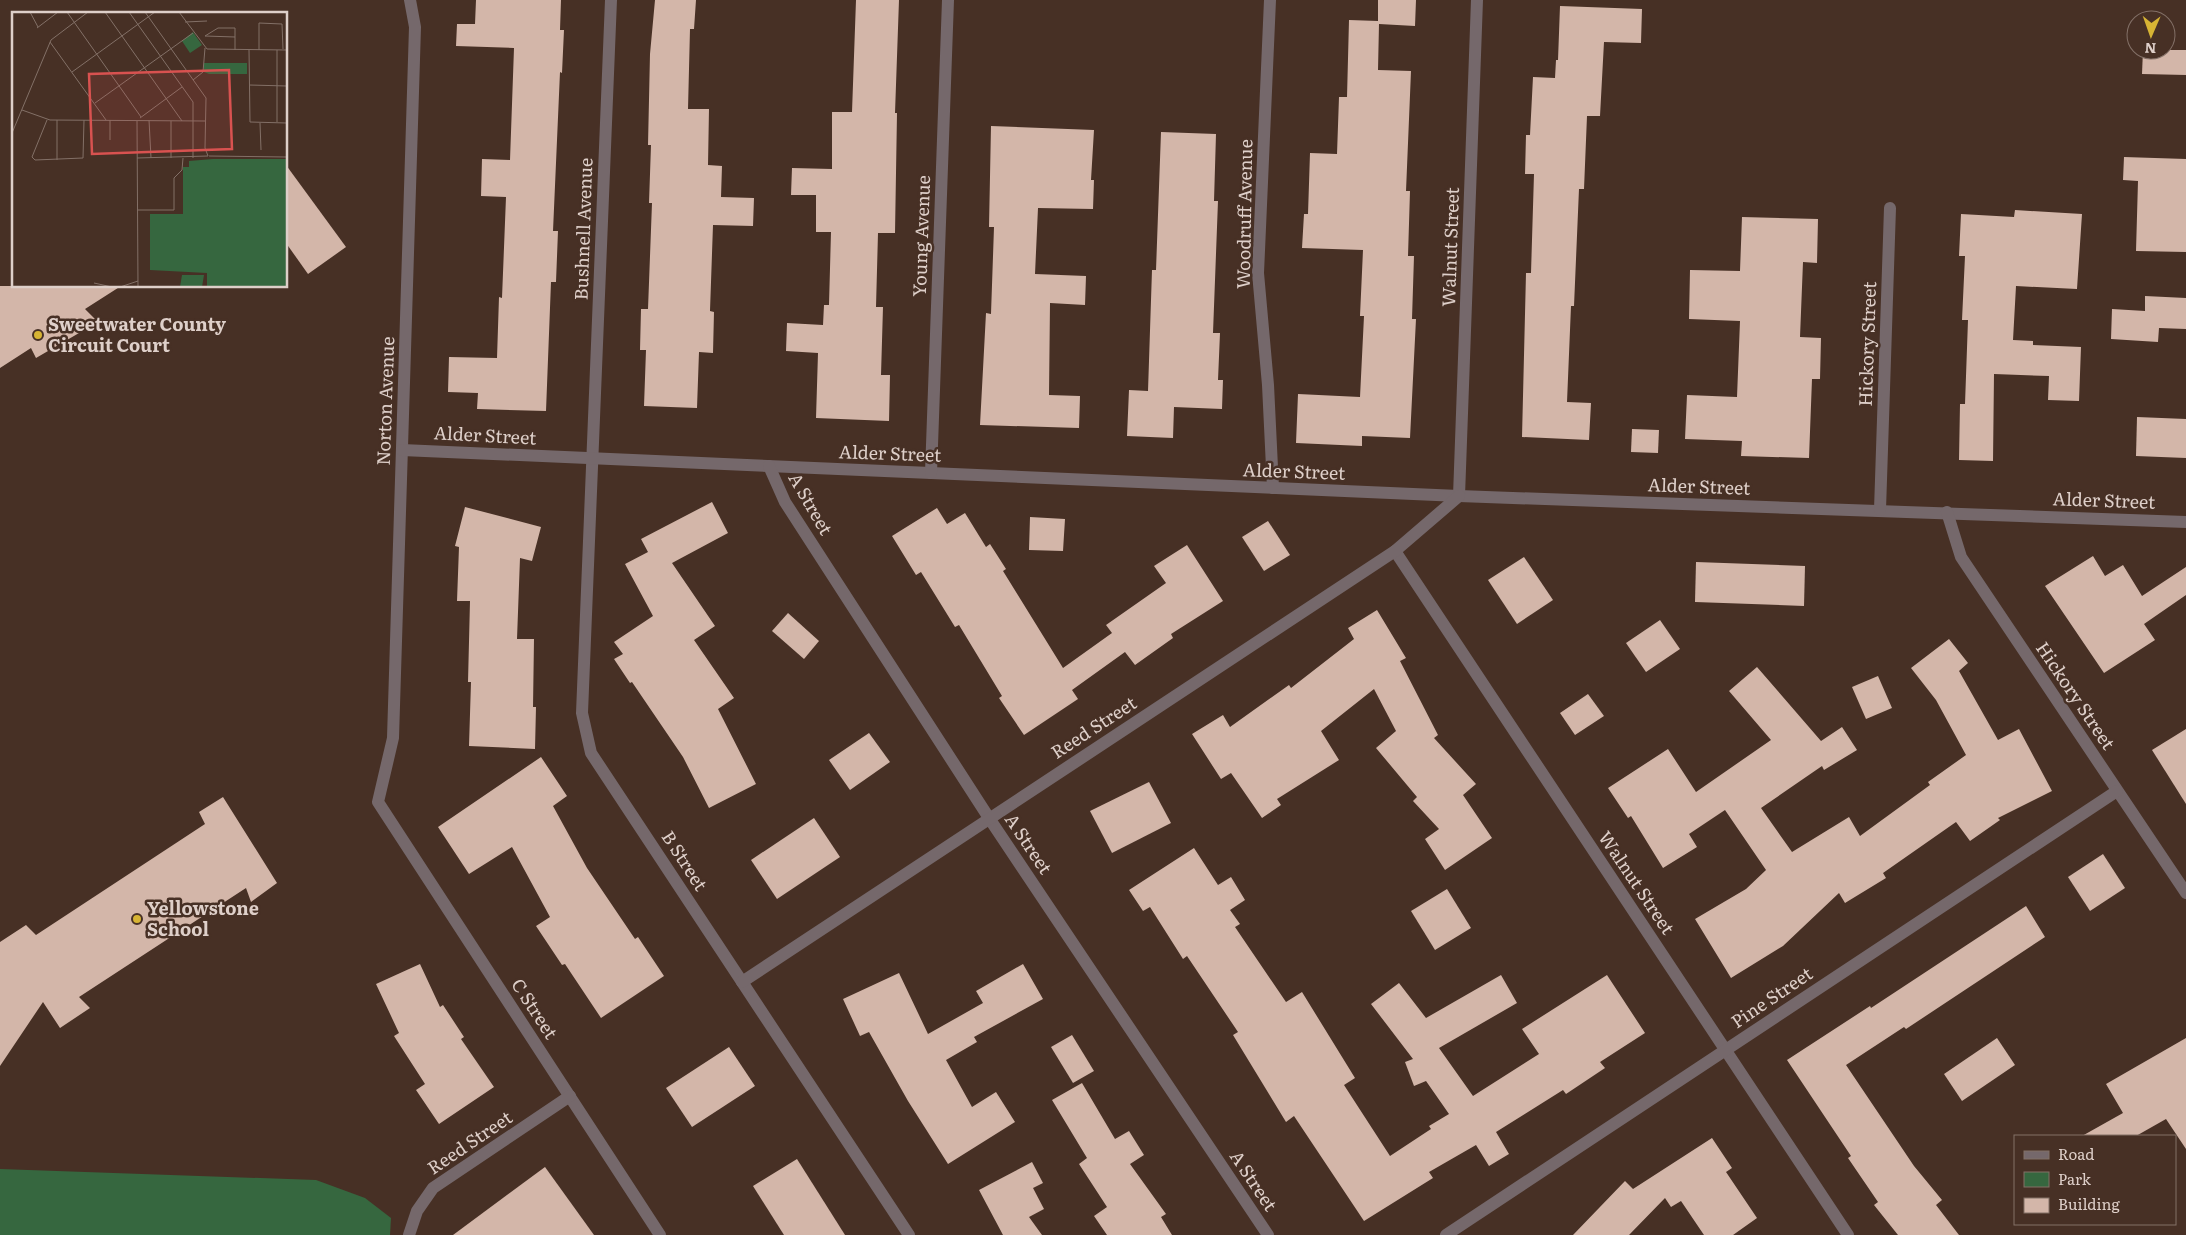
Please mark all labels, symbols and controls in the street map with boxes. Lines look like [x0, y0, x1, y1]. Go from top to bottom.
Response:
north arrow [2126, 10, 2176, 60]
inset map [12, 12, 288, 288]
text: N [2144, 39, 2157, 59]
street label: Woodruff Avenue [1229, 139, 1258, 289]
street label: Bushnell Avenue [567, 157, 598, 301]
street label: Young Avenue [905, 175, 936, 297]
street label: Walnut Street [1434, 186, 1465, 307]
street label: Hickory Street [1851, 280, 1882, 407]
place label: Sweetwater County Circuit Court [48, 310, 226, 358]
marker: Sweetwater County Circuit Court [32, 329, 44, 341]
street label: Norton Avenue [369, 336, 400, 466]
street label: Alder Street [433, 418, 538, 451]
street label: Alder Street [838, 437, 943, 468]
street label: Alder Street [1242, 455, 1347, 486]
street label: A Street [783, 467, 840, 540]
street label: Alder Street [1647, 470, 1752, 501]
street label: Alder Street [2052, 484, 2157, 515]
street label: Hickory Street [2030, 636, 2123, 755]
street label: Reed Street [1045, 689, 1142, 765]
street label: A Street [999, 807, 1060, 880]
street label: B Street [656, 825, 715, 896]
street label: Walnut Street [1593, 825, 1682, 940]
place label: Yellowstone School [147, 894, 259, 942]
marker: Yellowstone School [131, 913, 143, 925]
street label: Pine Street [1725, 959, 1818, 1034]
street label: C Street [506, 972, 565, 1045]
street label: Reed Street [421, 1103, 518, 1180]
legend [2014, 1135, 2176, 1225]
text: Road [2058, 1142, 2094, 1165]
street label: A Street [1224, 1144, 1285, 1217]
text: Park [2058, 1167, 2092, 1190]
text: Building [2058, 1192, 2120, 1215]

